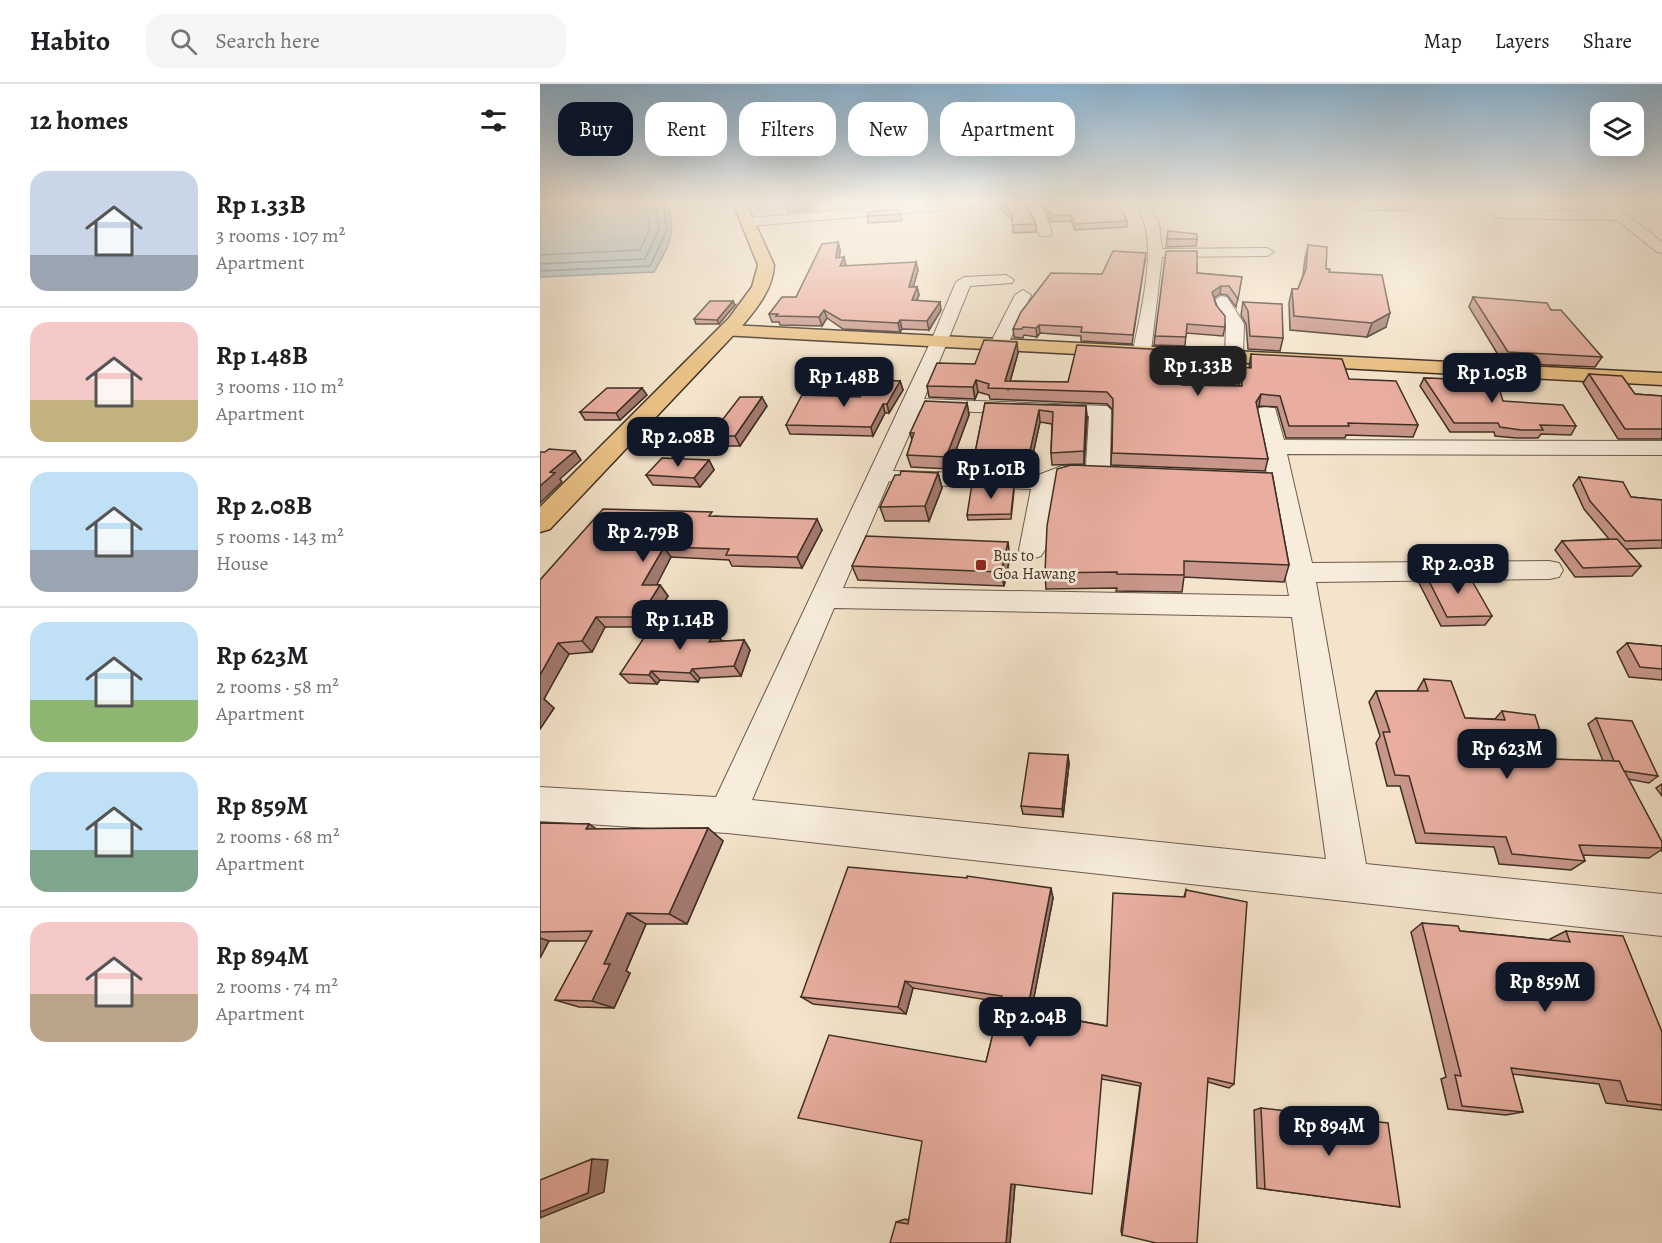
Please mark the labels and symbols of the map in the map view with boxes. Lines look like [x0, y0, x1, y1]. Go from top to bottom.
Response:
pin: Rp 1.33B [1136, 346, 1260, 397]
pin: Rp 1.05B [1430, 353, 1554, 404]
pin: Rp 1.48B [782, 357, 906, 408]
pin: Rp 2.08B [616, 417, 740, 468]
pin: Rp 1.01B [929, 449, 1053, 500]
pin: Rp 2.79B [581, 512, 705, 563]
pin: Rp 2.03B [1396, 544, 1520, 595]
place label: Bus to Goa Hawang [993, 545, 1076, 585]
marker: Bus to Goa Hawang [974, 558, 988, 572]
pin: Rp 1.14B [618, 600, 742, 651]
pin: Rp 623M [1452, 729, 1562, 780]
pin: Rp 859M [1490, 962, 1600, 1013]
pin: Rp 2.04B [968, 997, 1092, 1048]
pin: Rp 894M [1274, 1106, 1384, 1157]

